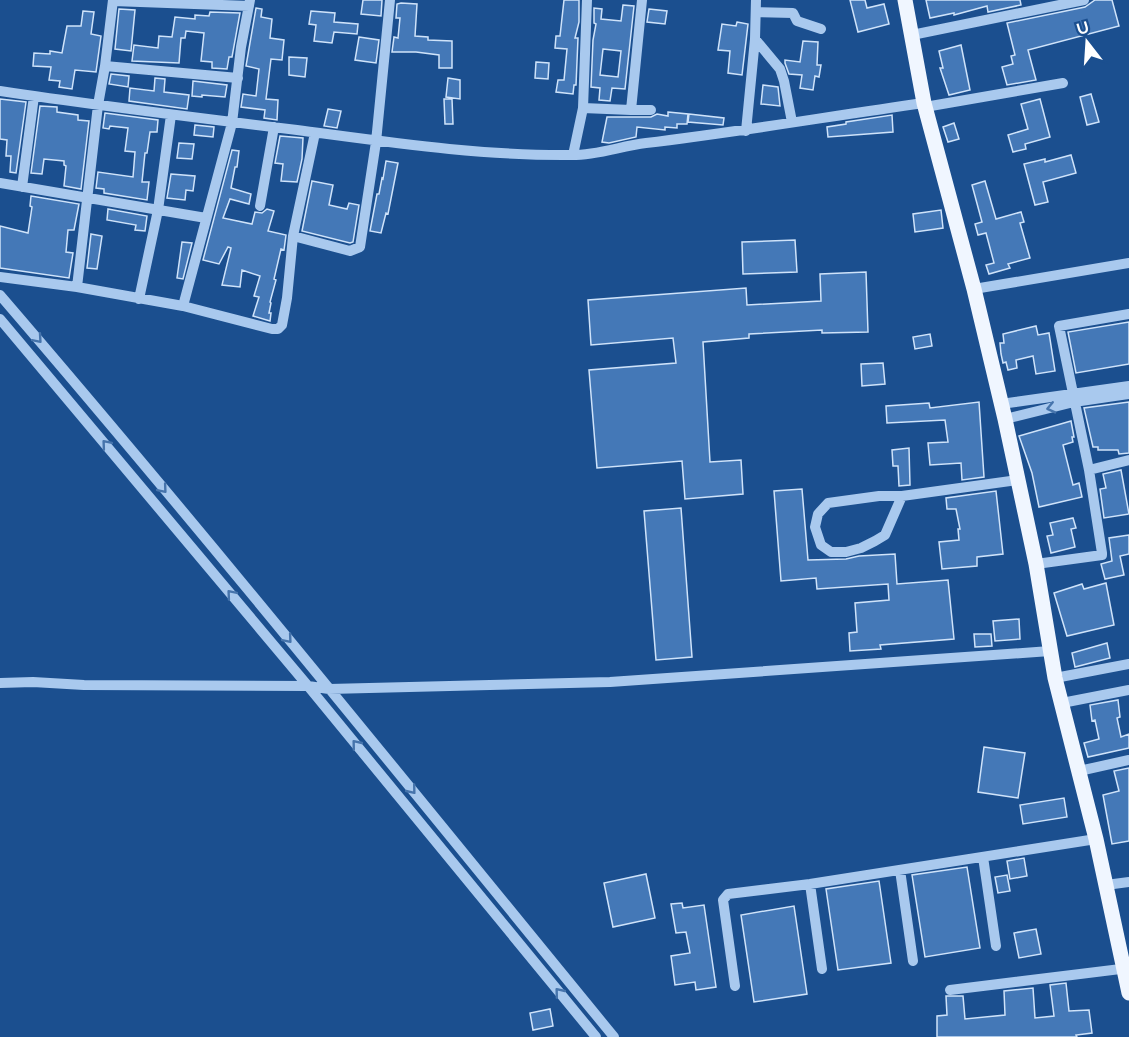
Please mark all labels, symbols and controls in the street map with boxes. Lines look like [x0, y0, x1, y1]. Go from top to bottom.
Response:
north arrow [1057, 12, 1117, 72]
text: U [1074, 17, 1091, 39]
one-way arrow [31, 333, 42, 343]
one-way arrow [1046, 400, 1056, 413]
one-way arrow [102, 440, 113, 451]
one-way arrow [156, 482, 167, 493]
one-way arrow [227, 590, 238, 601]
one-way arrow [280, 632, 291, 643]
one-way arrow [352, 740, 363, 751]
one-way arrow [404, 783, 415, 794]
one-way arrow [556, 988, 567, 999]

